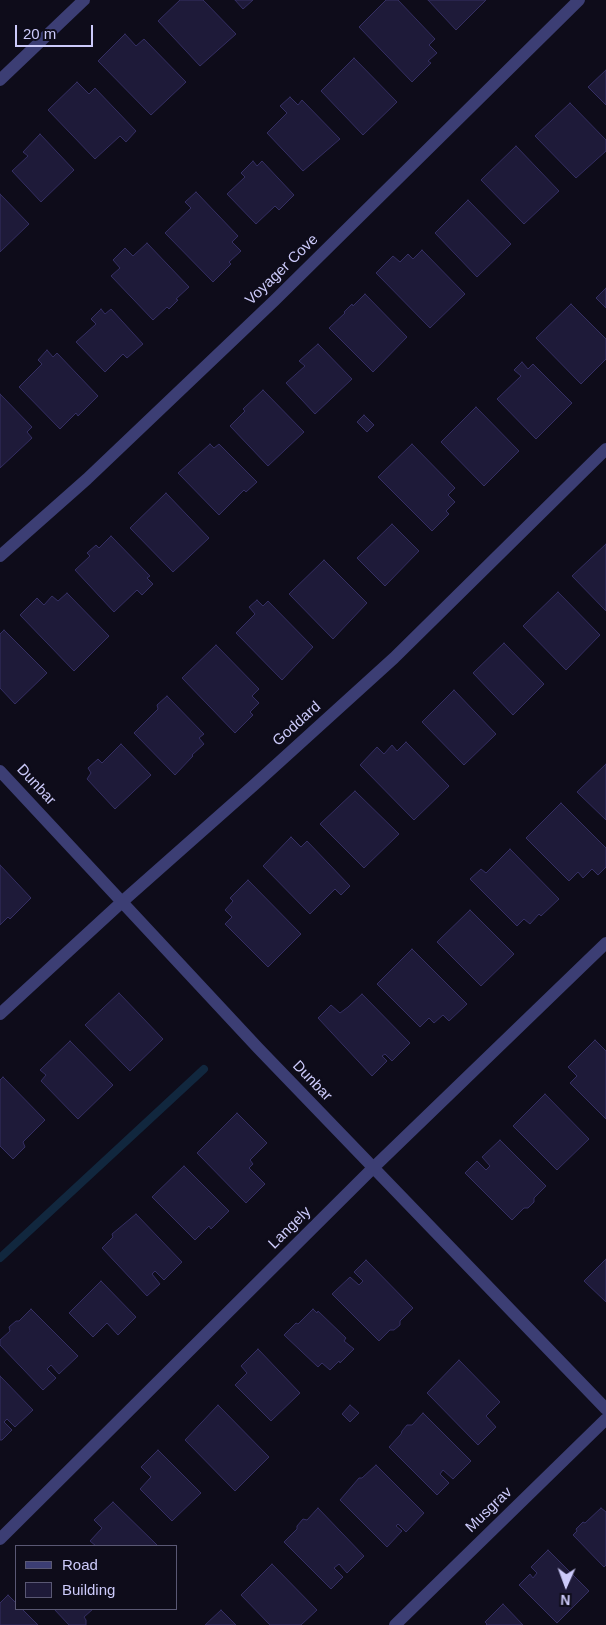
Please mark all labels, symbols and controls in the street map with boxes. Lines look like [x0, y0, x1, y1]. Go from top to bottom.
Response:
scale bar [18, 15, 95, 47]
text: 20 m [23, 25, 56, 42]
street label: Voyager Cove [242, 231, 322, 309]
street label: Goddard [269, 698, 325, 750]
street label: Dunbar [13, 761, 59, 809]
street label: Dunbar [288, 1057, 336, 1105]
street label: Langely [265, 1203, 315, 1253]
street label: Musgrav [462, 1484, 516, 1536]
legend [15, 1545, 178, 1610]
text: Road [62, 1556, 98, 1573]
north arrow [541, 1560, 591, 1610]
text: Building [62, 1581, 115, 1598]
text: N [560, 1592, 571, 1608]

